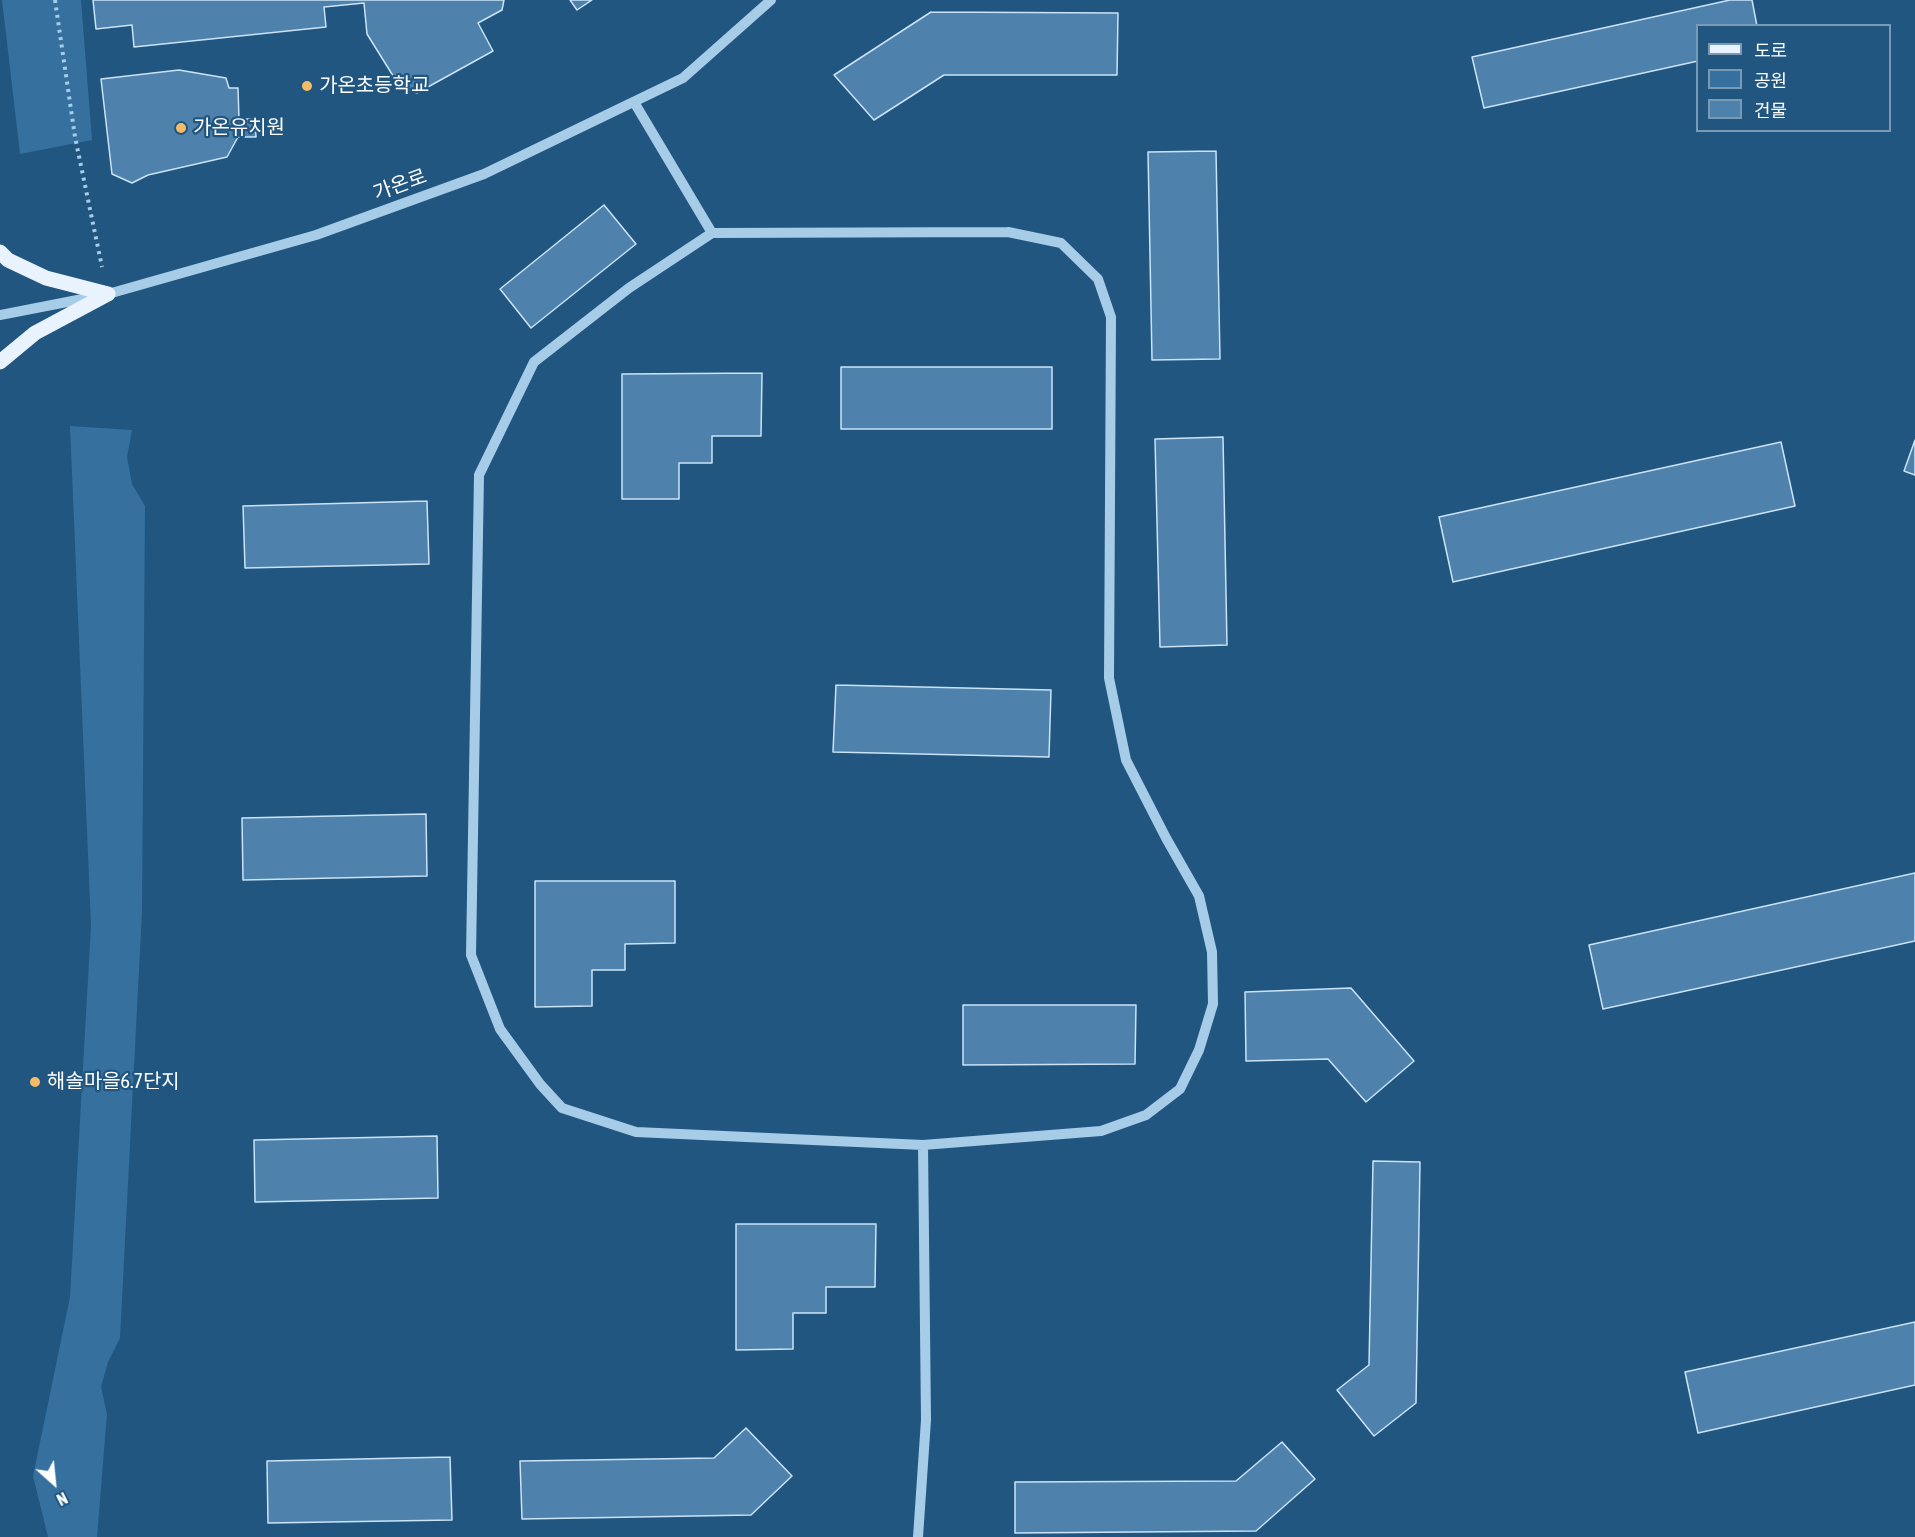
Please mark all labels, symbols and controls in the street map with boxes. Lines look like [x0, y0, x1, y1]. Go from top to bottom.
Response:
legend [1696, 24, 1891, 132]
text: 도로 [1754, 40, 1787, 61]
text: 공원 [1754, 70, 1787, 91]
place label: 가온초등학교 [319, 74, 429, 98]
marker: 가온초등학교 [300, 79, 314, 93]
text: 건물 [1754, 100, 1787, 121]
place label: 가온유치원 [193, 116, 285, 140]
marker: 가온유치원 [174, 121, 188, 135]
street label: 가온로 [370, 164, 430, 206]
place label: 해솔마을6.7단지 [47, 1070, 180, 1094]
marker: 해솔마을6.7단지 [28, 1075, 42, 1089]
north arrow [24, 1453, 84, 1513]
text: N [54, 1489, 70, 1509]

